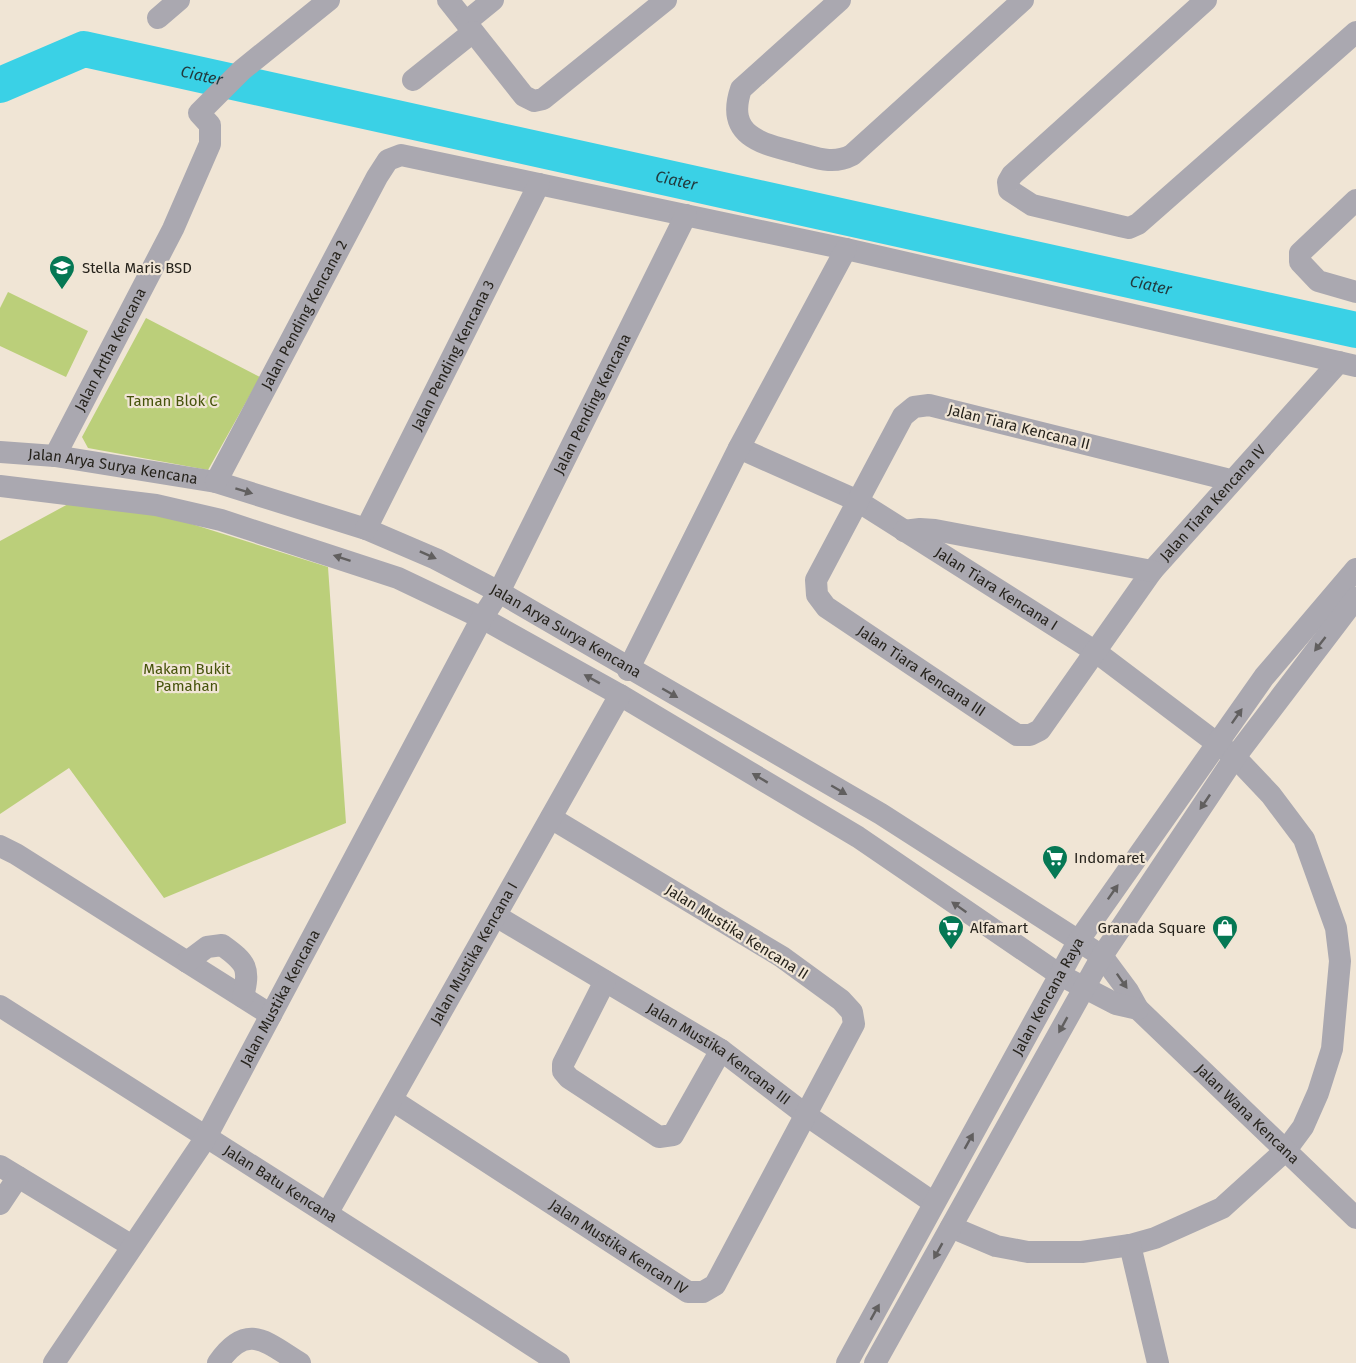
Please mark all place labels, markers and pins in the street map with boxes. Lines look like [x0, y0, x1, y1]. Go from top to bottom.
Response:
school or university icon: Stella Maris BSD [47, 253, 77, 291]
place label: Stella Maris BSD [82, 259, 192, 277]
supermarket icon: Indomaret [1040, 843, 1070, 881]
place label: Indomaret [1074, 849, 1145, 867]
supermarket icon: Alfamart [936, 913, 966, 951]
shop icon: Granada Square [1210, 913, 1240, 951]
place label: Alfamart [970, 919, 1029, 937]
place label: Granada Square [1098, 919, 1206, 937]

